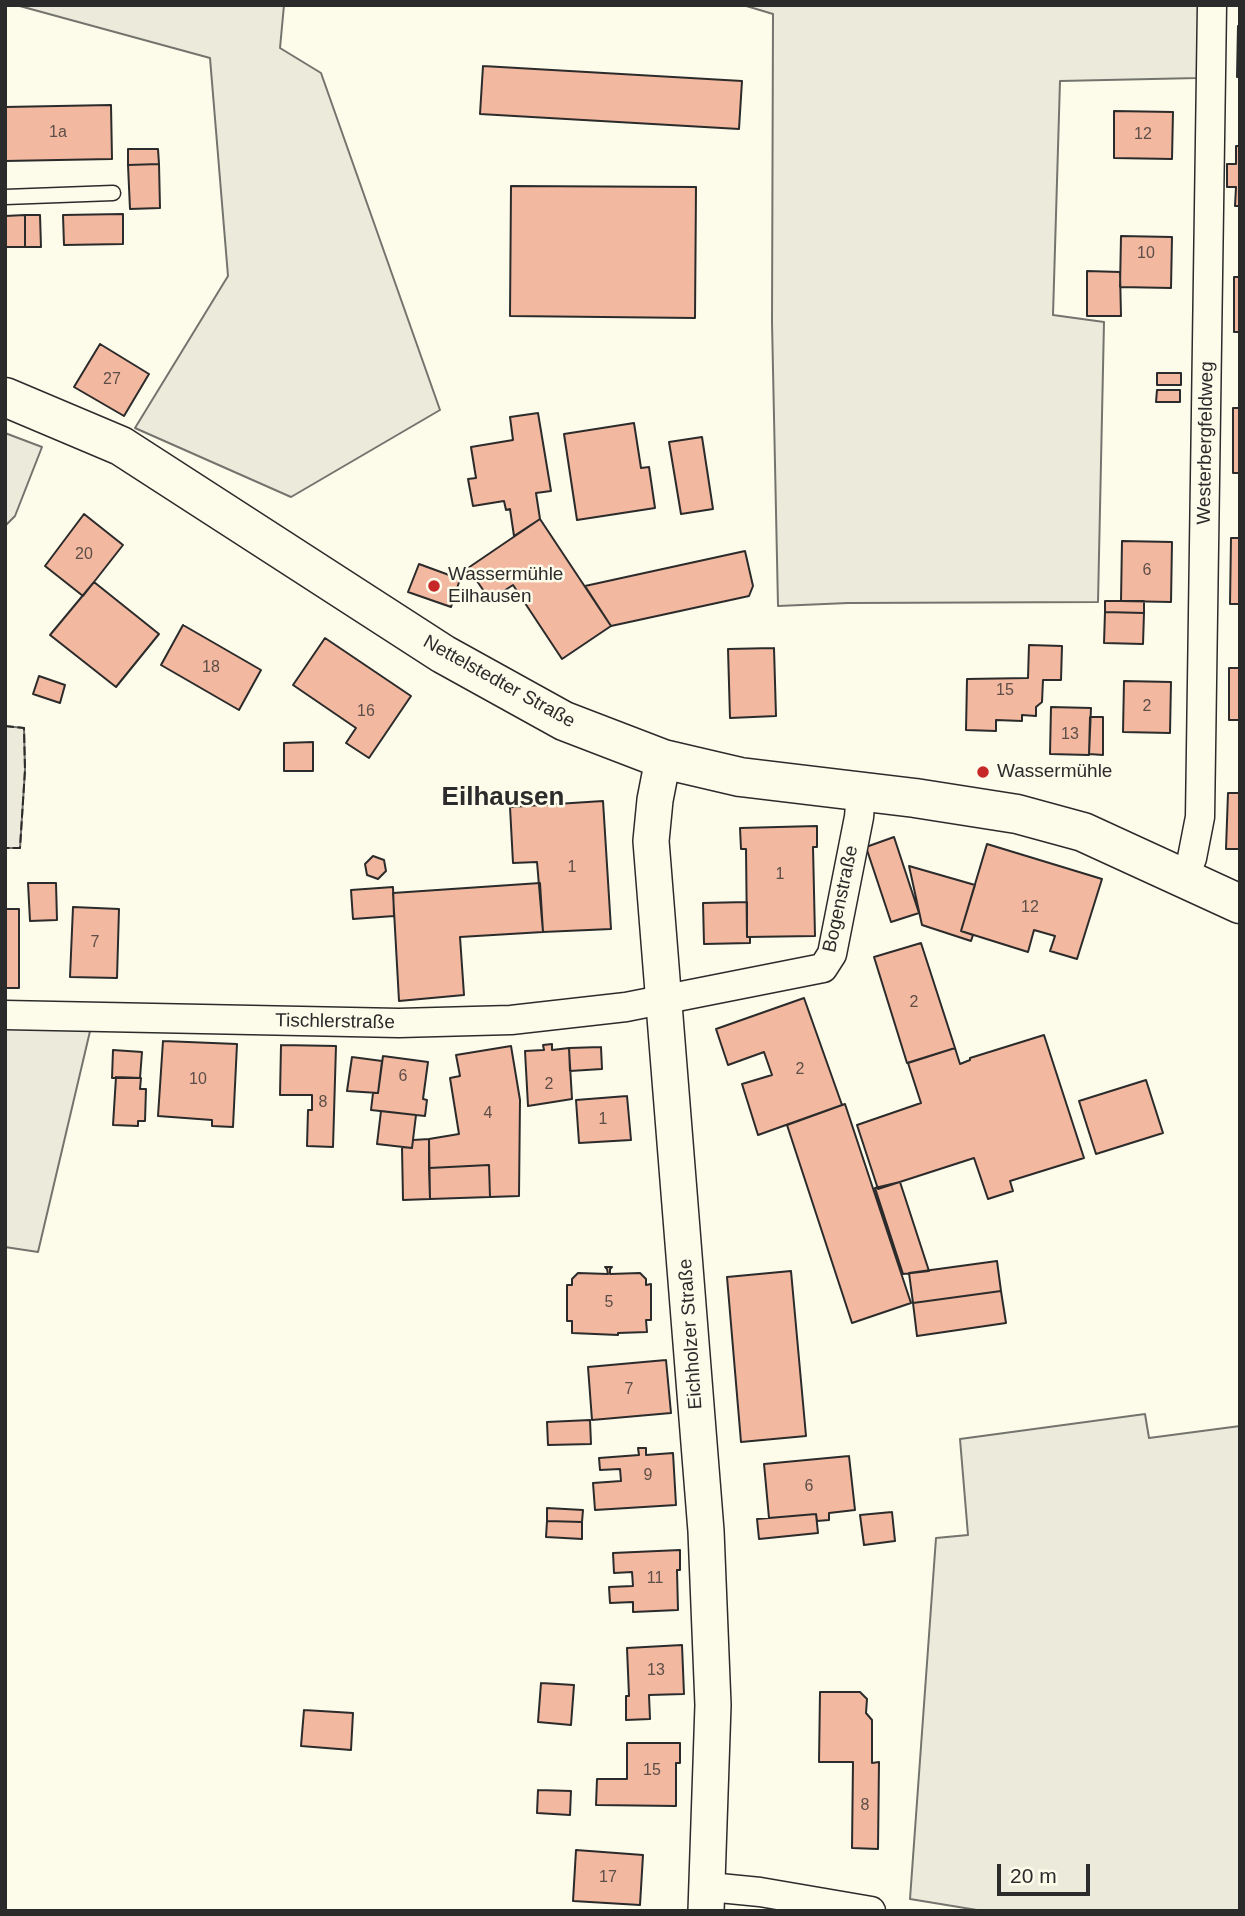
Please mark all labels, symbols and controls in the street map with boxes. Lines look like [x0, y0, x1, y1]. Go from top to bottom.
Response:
house number: 1a [49, 123, 67, 143]
house number: 12 [1134, 125, 1152, 145]
house number: 10 [1137, 244, 1155, 264]
street label: Westerbergfeldweg [1193, 361, 1219, 525]
house number: 27 [103, 370, 121, 390]
house number: 20 [75, 545, 93, 565]
house number: 6 [1143, 561, 1151, 581]
place label: Wassermühle Eilhausen [448, 564, 563, 608]
marker: Wassermühle Eilhausen [426, 578, 442, 594]
street label: Nettelstedter Straße [419, 631, 579, 733]
house number: 18 [202, 658, 220, 678]
house number: 15 [996, 681, 1014, 701]
house number: 2 [1143, 697, 1151, 717]
house number: 16 [357, 702, 375, 722]
house number: 13 [1061, 725, 1079, 745]
place label: Wassermühle [997, 761, 1112, 783]
marker: Wassermühle [975, 764, 991, 780]
district label: Eilhausen [442, 782, 564, 814]
street label: Bogenstraße [819, 843, 863, 955]
house number: 1 [568, 858, 576, 878]
house number: 1 [776, 865, 784, 885]
house number: 12 [1021, 898, 1039, 918]
house number: 7 [91, 933, 99, 953]
house number: 2 [910, 993, 918, 1013]
street label: Tischlerstraße [275, 1010, 395, 1034]
house number: 2 [796, 1060, 804, 1080]
house number: 6 [399, 1067, 407, 1087]
house number: 10 [189, 1070, 207, 1090]
house number: 2 [545, 1075, 553, 1095]
house number: 8 [319, 1093, 327, 1113]
house number: 4 [484, 1104, 492, 1124]
house number: 1 [599, 1110, 607, 1130]
street label: Eichholzer Straße [674, 1258, 708, 1410]
house number: 5 [605, 1293, 613, 1313]
house number: 7 [625, 1380, 633, 1400]
house number: 9 [644, 1466, 652, 1486]
house number: 6 [805, 1477, 813, 1497]
house number: 11 [647, 1569, 663, 1589]
house number: 13 [647, 1661, 665, 1681]
house number: 15 [643, 1761, 661, 1781]
house number: 8 [861, 1796, 869, 1816]
scale bar [1000, 1850, 1093, 1894]
text: 20 m [1010, 1864, 1057, 1887]
house number: 17 [599, 1868, 617, 1888]

